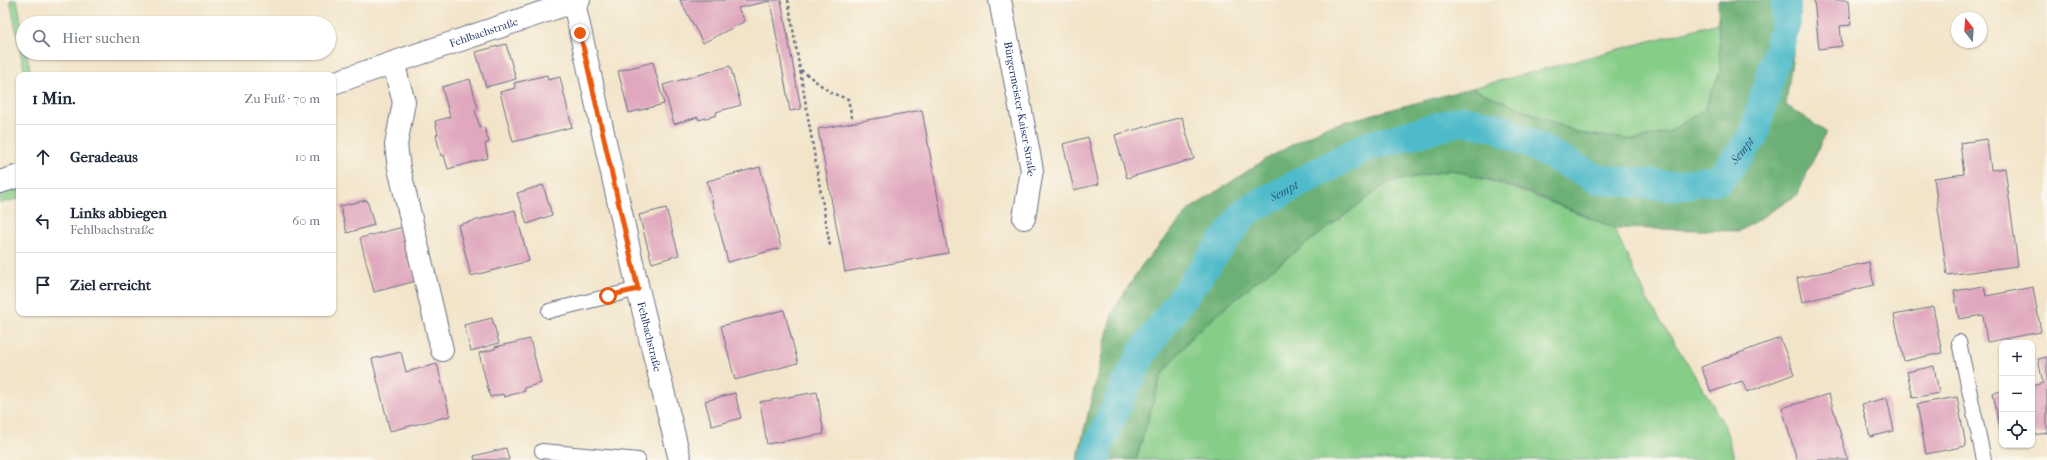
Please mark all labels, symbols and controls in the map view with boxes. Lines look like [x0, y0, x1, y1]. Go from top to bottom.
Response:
north arrow [1951, 12, 1987, 48]
street label: Fehlbachstraße [448, 14, 520, 50]
search box [16, 16, 336, 60]
route end [571, 24, 589, 42]
icon: search [30, 27, 52, 49]
text: Hier suchen [62, 29, 140, 47]
street label: Bürgermeister-Kaiser-Straße [1001, 40, 1039, 178]
text: 1 Min. [32, 88, 75, 108]
text: Zu Fuß · 70 m [244, 91, 320, 106]
water label: Sempt [1727, 133, 1758, 168]
icon: ahead [32, 146, 54, 168]
text: Geradeaus [70, 148, 138, 166]
text: 10 m [295, 149, 320, 164]
water label: Sempt [1266, 177, 1302, 205]
text: Links abbiegen [70, 204, 167, 222]
icon: left [32, 210, 54, 232]
text: 60 m [292, 213, 320, 228]
text: Fehlbachstraße [70, 222, 154, 237]
icon: arrive [32, 274, 54, 296]
text: Ziel erreicht [70, 276, 151, 294]
route start [599, 287, 617, 305]
street label: Fehlbachstraße [635, 300, 665, 373]
map controls [1999, 340, 2035, 448]
button: + [1999, 340, 2035, 376]
button: − [1999, 376, 2035, 412]
button: locate [1999, 412, 2035, 448]

